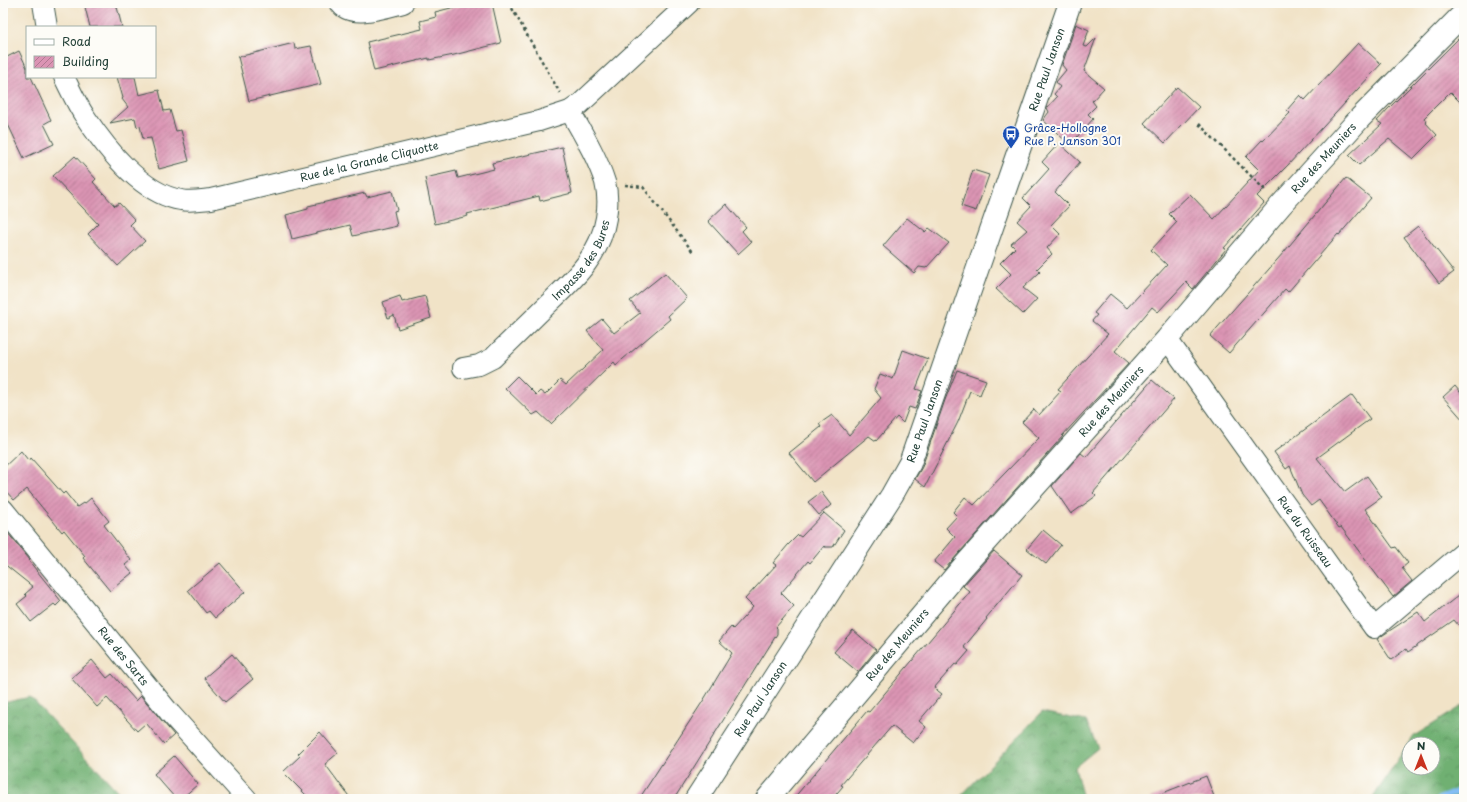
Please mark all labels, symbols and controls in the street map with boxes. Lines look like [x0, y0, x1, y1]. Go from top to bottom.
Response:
street label: Rue Paul Janson [1024, 25, 1069, 113]
legend [26, 26, 156, 78]
text: Road [62, 32, 91, 50]
text: Building [62, 52, 109, 70]
place label: Grâce-Hollogne Rue P. Janson 301 [1024, 119, 1121, 149]
street label: Rue des Meuniers [1287, 119, 1360, 197]
bus stop icon: Grâce-Hollogne Rue P. Janson 301 [1001, 124, 1021, 149]
street label: Rue de la Grande Cliquotte [298, 136, 440, 186]
street label: Impasse des Bures [548, 218, 614, 304]
street label: Rue des Meuniers [1074, 362, 1147, 440]
street label: Rue Paul Janson [902, 377, 947, 465]
street label: Rue du Ruisseau [1274, 492, 1337, 571]
street label: Rue des Meuniers [861, 604, 933, 684]
street label: Rue des Sarts [94, 623, 153, 689]
street label: Rue Paul Janson [729, 657, 791, 740]
north arrow [1401, 736, 1441, 776]
text: N [1417, 737, 1426, 754]

